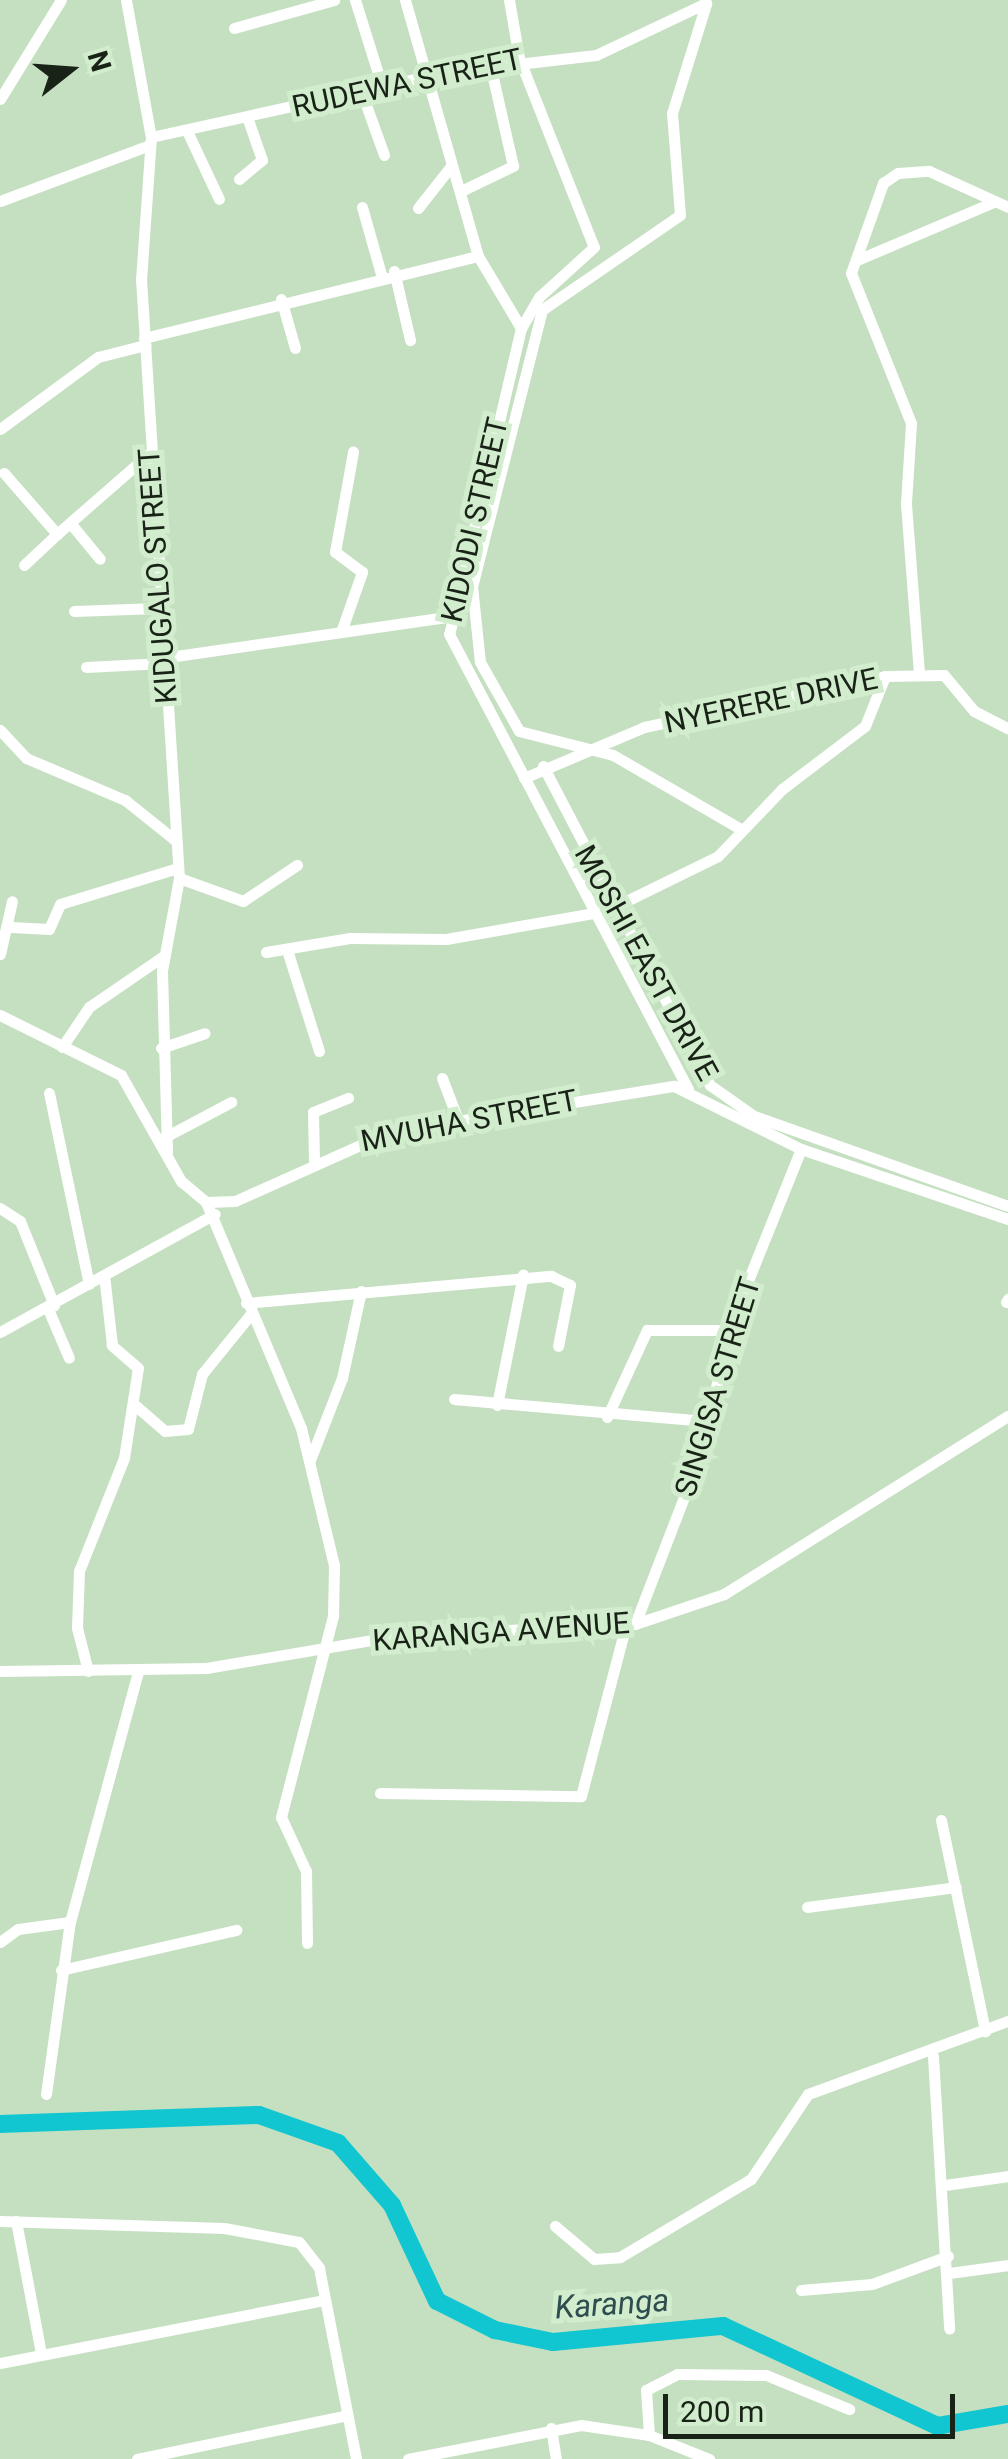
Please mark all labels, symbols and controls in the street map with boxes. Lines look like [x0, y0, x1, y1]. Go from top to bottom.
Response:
north arrow [20, 20, 120, 120]
street label: RUDEWA STREET [289, 41, 525, 125]
text: N [80, 47, 118, 75]
street label: KIDODI STREET [434, 414, 516, 626]
street label: KIDUGALO STREET [131, 447, 185, 705]
street label: NYERERE DRIVE [661, 661, 881, 741]
street label: MOSHI EAST DRIVE [566, 839, 726, 1087]
street label: MVUHA STREET [358, 1082, 580, 1160]
street label: SINGISA STREET [668, 1273, 768, 1501]
street label: KARANGA AVENUE [371, 1605, 631, 1659]
water label: Karanga [553, 2281, 671, 2327]
scale bar [668, 2374, 960, 2436]
text: 200 m [680, 2394, 764, 2429]

